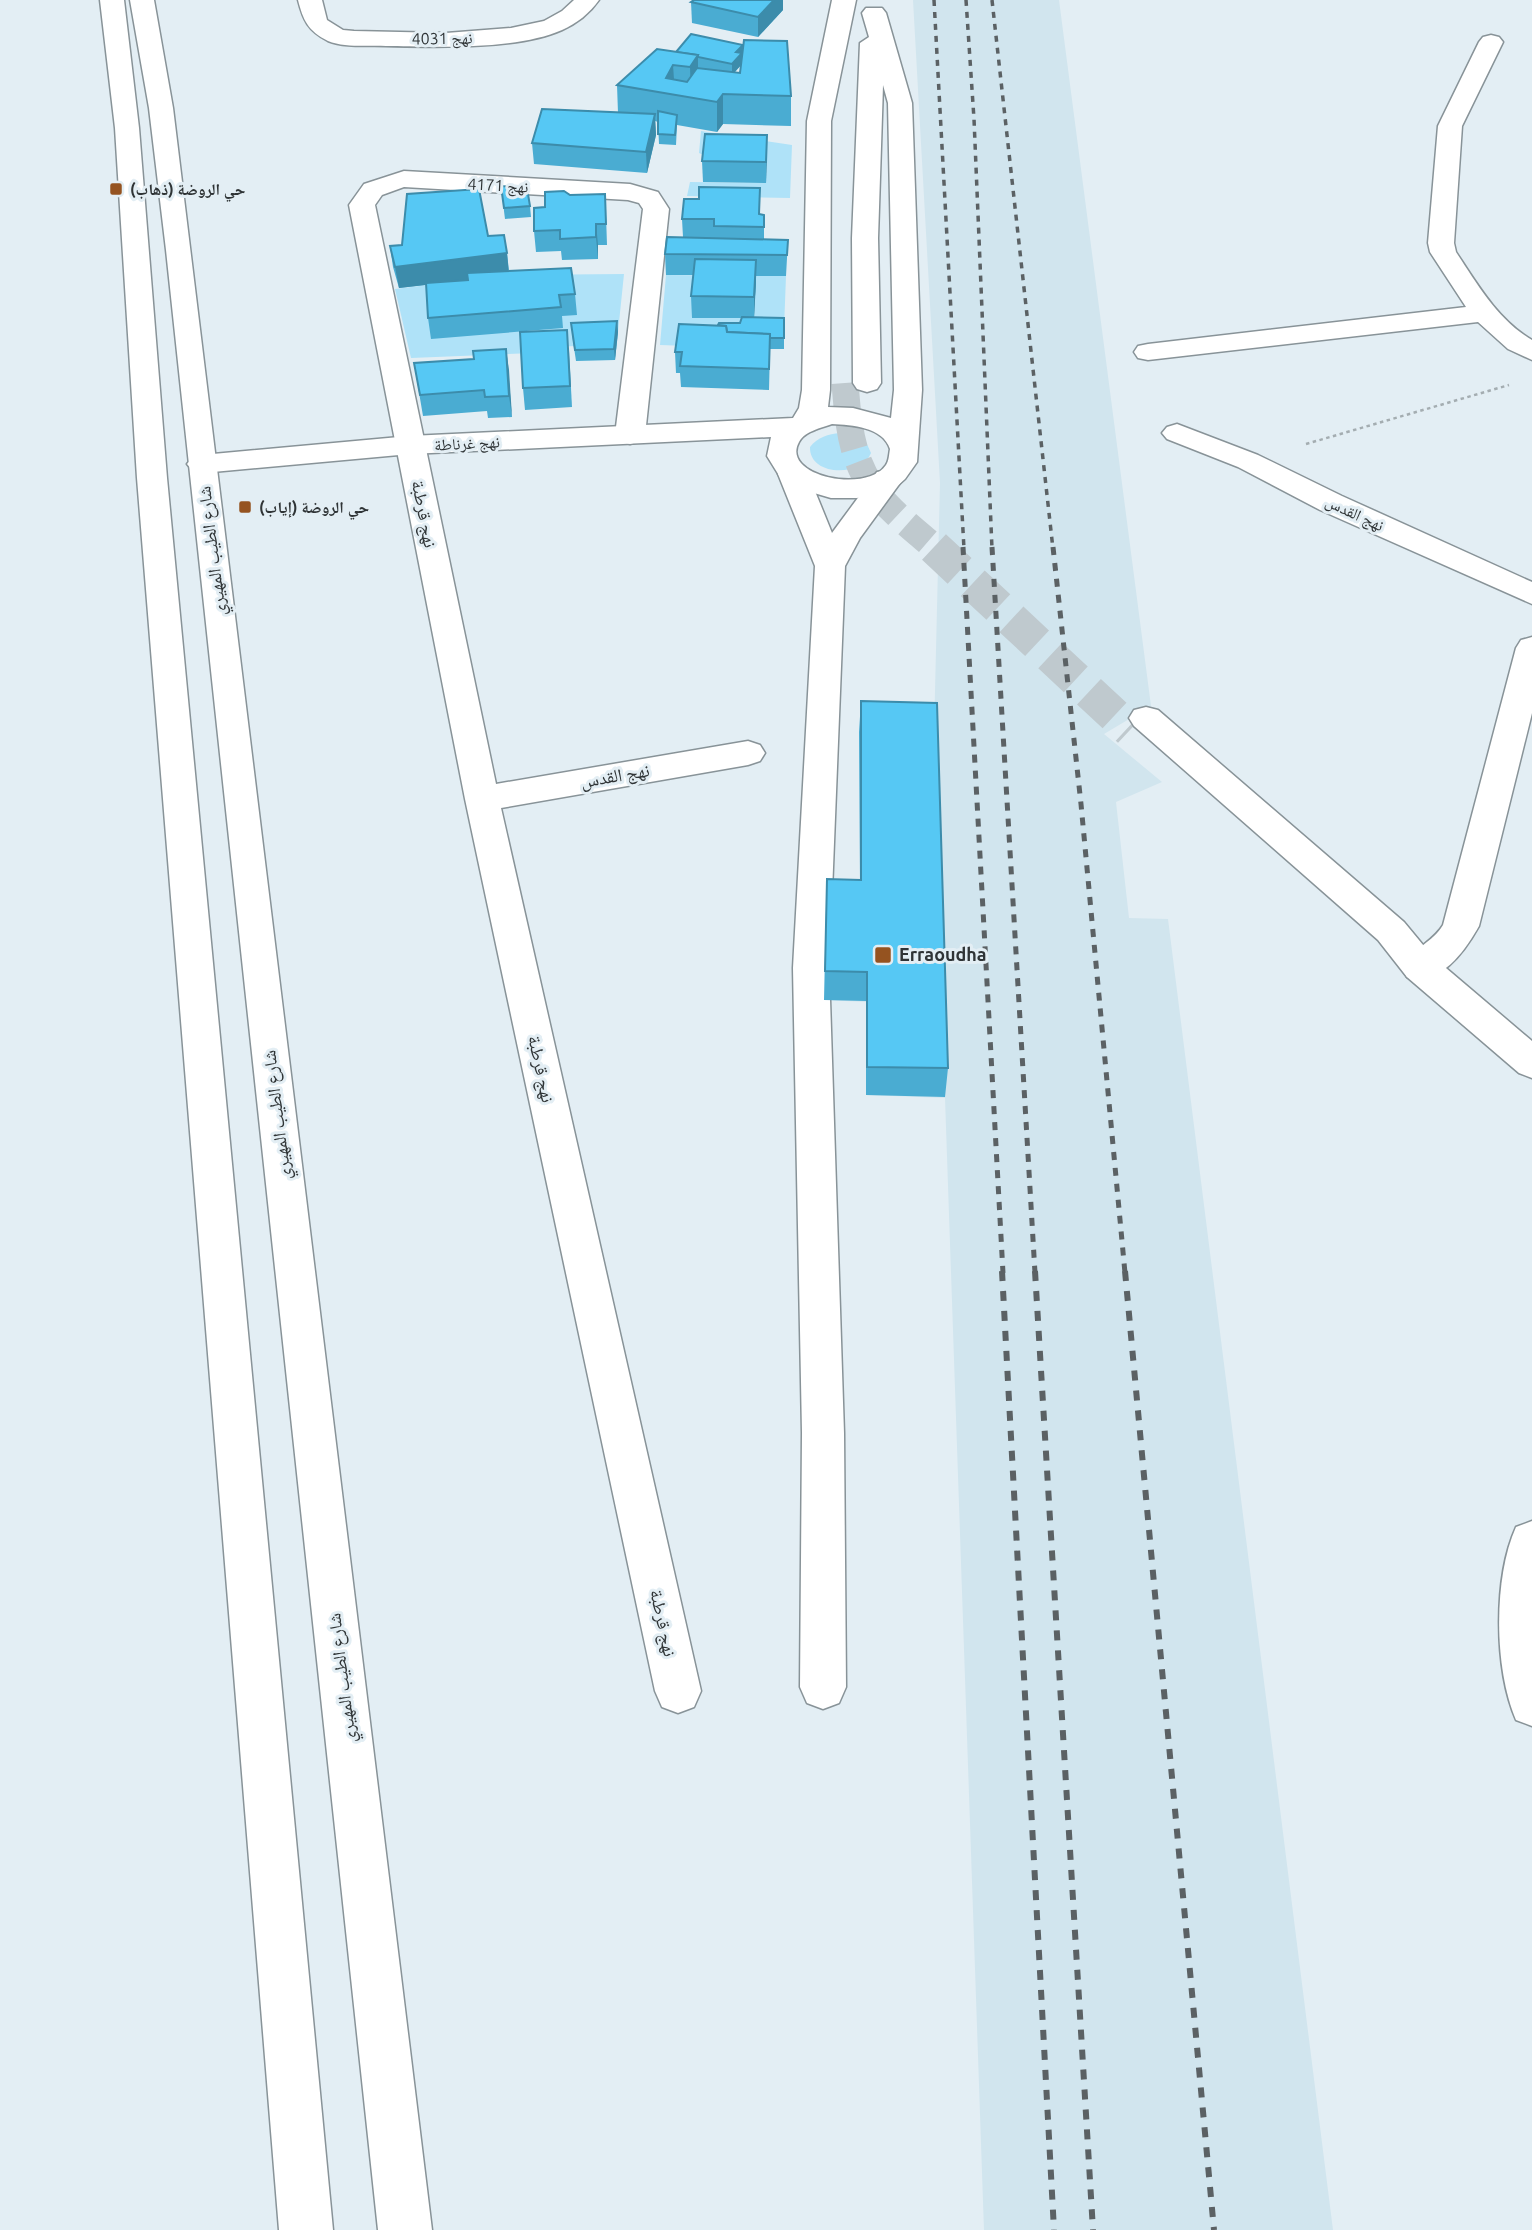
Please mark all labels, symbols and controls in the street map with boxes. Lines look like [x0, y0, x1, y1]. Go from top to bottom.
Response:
street label: نهج 4031 [411, 28, 473, 50]
street label: نهج 4171 [467, 174, 529, 198]
place label: حي الروضة (ذهاب) [130, 180, 245, 202]
marker: حي الروضة (ذهاب) [108, 181, 124, 197]
street label: نهج غرناطة [434, 432, 500, 456]
street label: نهج قرطبة [406, 479, 441, 550]
street label: شارع الطيب المهيري [193, 485, 234, 617]
street label: نهج القدس [1322, 492, 1387, 536]
place label: حي الروضة (إياب) [259, 498, 369, 520]
marker: حي الروضة (إياب) [237, 499, 253, 515]
street label: نهج القدس [579, 759, 651, 794]
place label: Erraoudha [899, 944, 987, 964]
marker: Erraoudha [873, 945, 893, 965]
street label: نهج قرطبة [522, 1033, 559, 1105]
street label: شارع الطيب المهيري [258, 1049, 299, 1181]
street label: نهج قرطبة [644, 1587, 681, 1659]
street label: شارع الطيب المهيري [323, 1612, 364, 1744]

